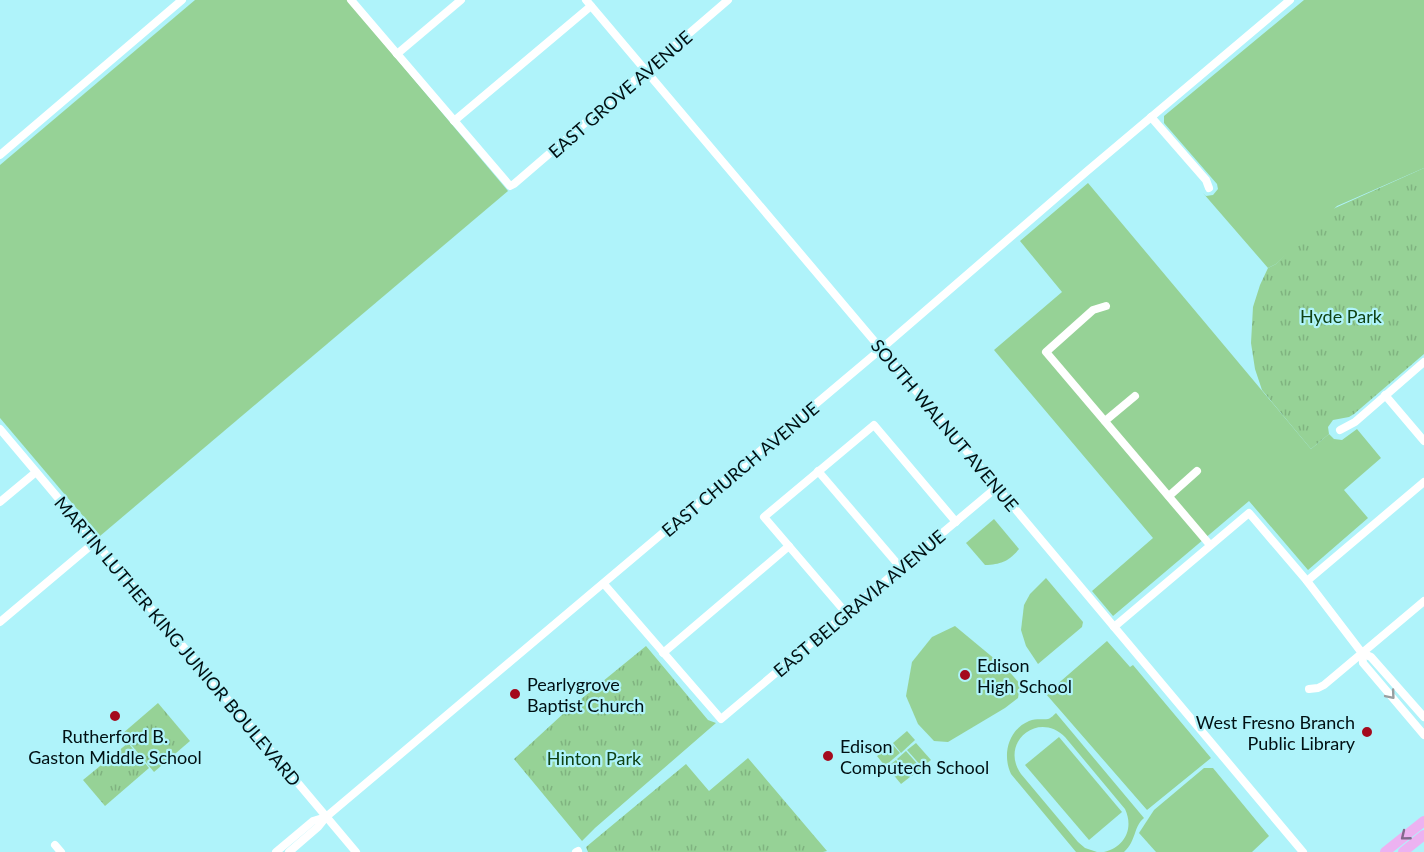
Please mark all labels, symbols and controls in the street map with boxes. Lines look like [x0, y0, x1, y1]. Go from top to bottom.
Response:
street label: EAST GROVE AVENUE [544, 26, 696, 162]
park label: Hyde Park [1300, 305, 1383, 327]
street label: SOUTH WALNUT AVENUE [867, 335, 1023, 515]
street label: EAST CHURCH AVENUE [657, 397, 823, 541]
street label: MARTIN LUTHER KING JUNIOR BOULEVARD [50, 492, 306, 790]
street label: EAST BELGRAVIA AVENUE [769, 525, 949, 681]
place label: Edison High School [977, 654, 1072, 697]
marker: Edison High School [958, 668, 972, 682]
place label: Pearlygrove Baptist Church [527, 673, 644, 716]
marker: Pearlygrove Baptist Church [508, 687, 522, 701]
one-way arrow [1383, 688, 1394, 699]
marker: Rutherford B. Gaston Middle School [108, 709, 122, 723]
place label: West Fresno Branch Public Library [1196, 711, 1356, 754]
place label: Rutherford B. Gaston Middle School [28, 725, 202, 768]
marker: West Fresno Branch Public Library [1360, 725, 1374, 739]
place label: Edison Computech School [840, 735, 989, 778]
park label: Hinton Park [547, 747, 642, 769]
marker: Edison Computech School [821, 749, 835, 763]
one-way arrow [1400, 829, 1411, 840]

